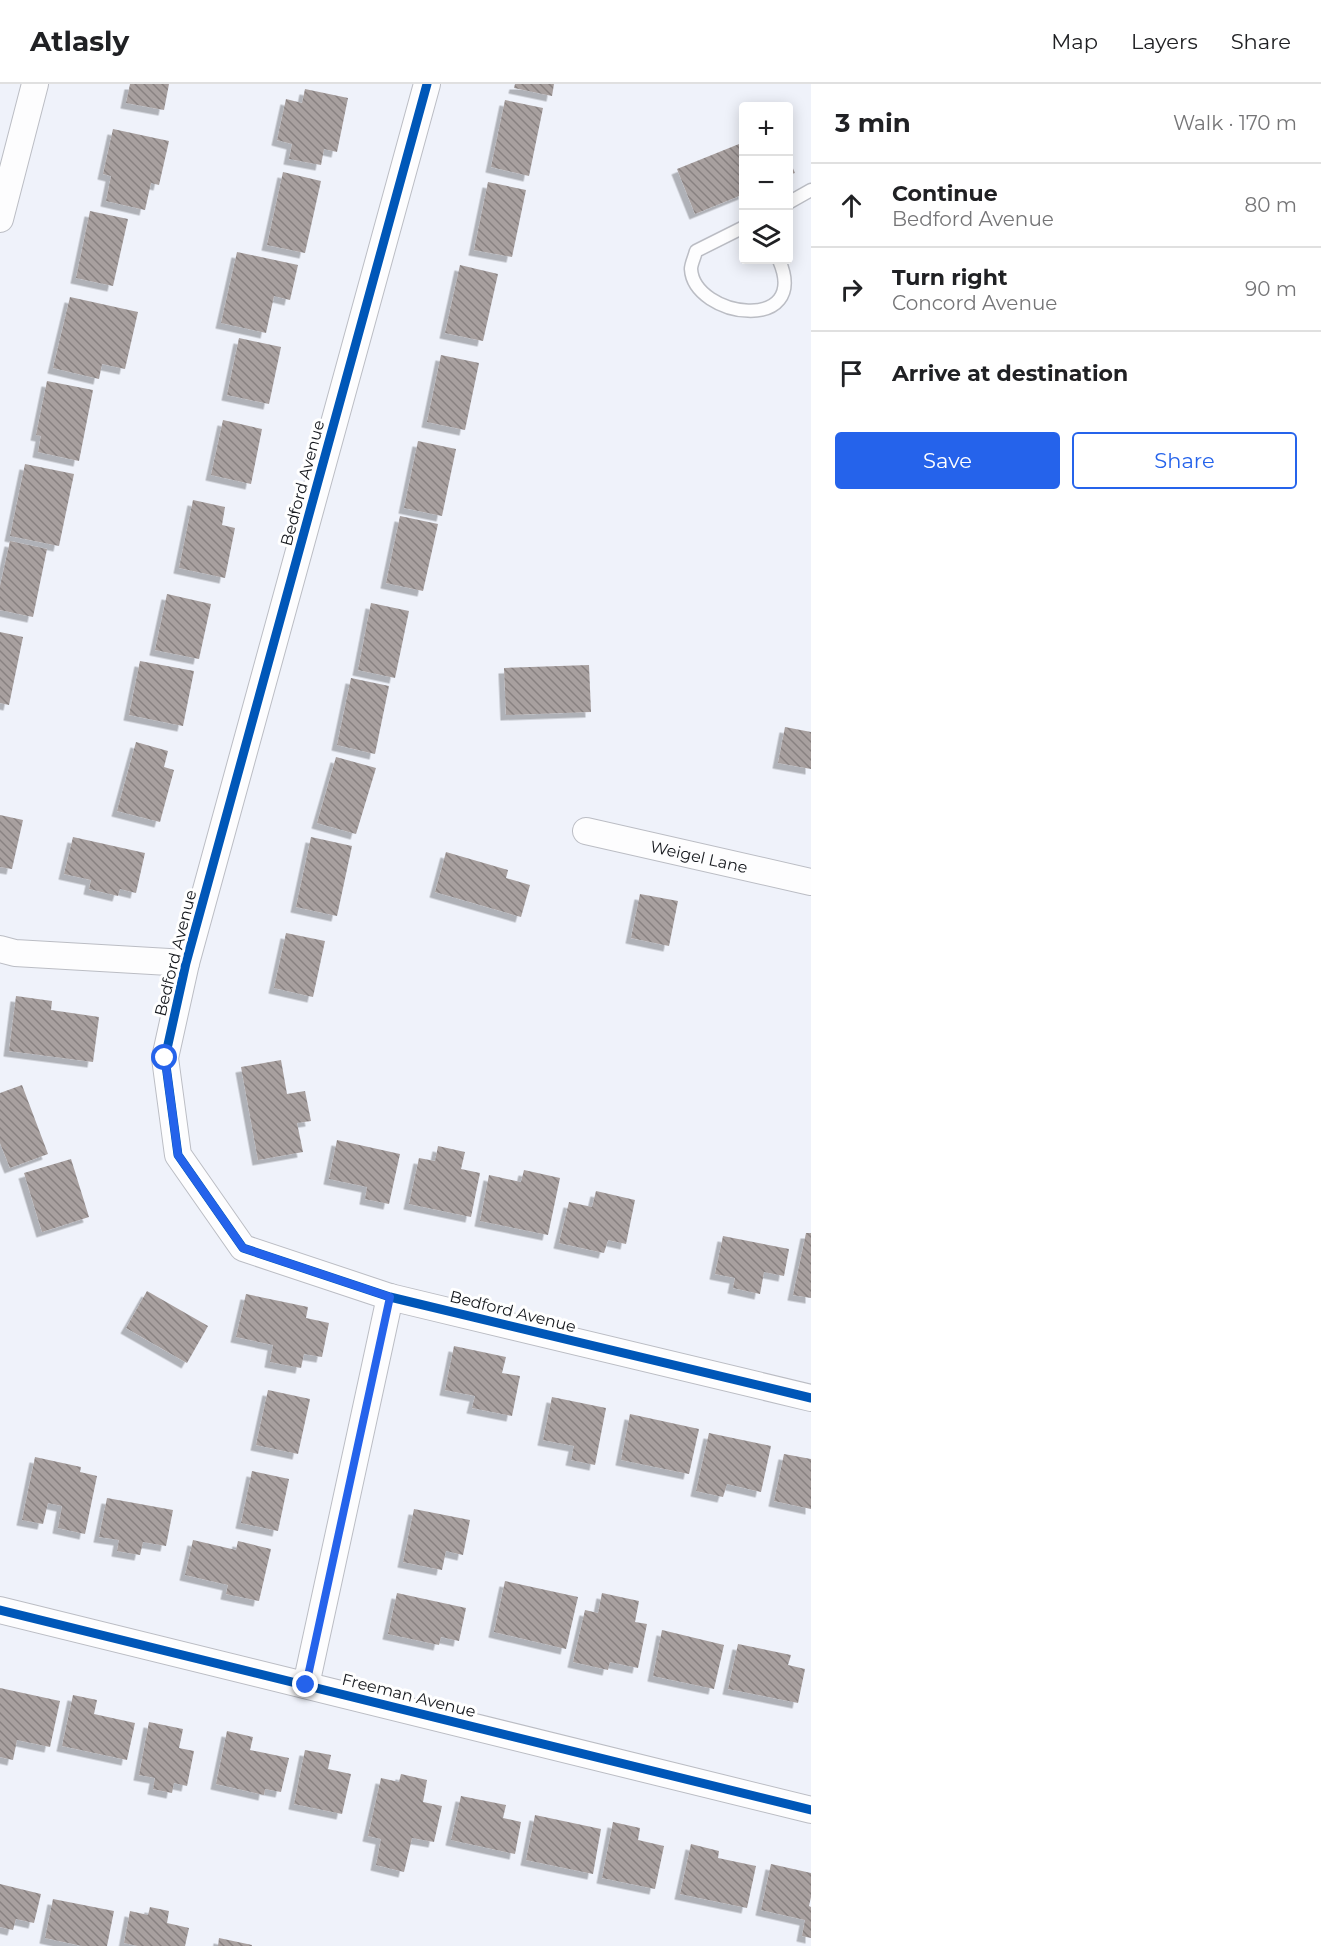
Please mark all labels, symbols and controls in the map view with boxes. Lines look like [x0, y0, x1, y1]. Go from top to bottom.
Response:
text: Atlasly [30, 24, 129, 58]
text: Map [1051, 29, 1098, 54]
text: Layers [1131, 29, 1198, 54]
text: Share [1231, 29, 1291, 54]
map controls [739, 102, 793, 264]
button: + [739, 102, 793, 156]
text: 3 min [835, 107, 911, 139]
text: Walk · 170 m [1173, 111, 1297, 135]
button: − [739, 156, 793, 210]
text: Continue [892, 180, 998, 207]
icon: ahead [835, 189, 868, 222]
text: 80 m [1245, 193, 1297, 217]
text: Bedford Avenue [892, 207, 1054, 231]
button: layers [739, 210, 793, 264]
text: Turn right [892, 264, 1007, 291]
icon: right [835, 273, 868, 306]
text: 90 m [1245, 277, 1297, 301]
text: Concord Avenue [892, 291, 1057, 315]
icon: arrive [835, 357, 868, 390]
text: Arrive at destination [892, 360, 1128, 387]
street label: Bedford Avenue [277, 418, 328, 548]
button: Save [835, 432, 1060, 489]
button: Share [1072, 432, 1297, 489]
street label: Weigel Lane [648, 837, 750, 877]
street label: Bedford Avenue [151, 888, 200, 1018]
route start [151, 1044, 177, 1070]
street label: Bedford Avenue [448, 1287, 578, 1336]
street label: Freeman Avenue [340, 1670, 478, 1721]
route end [292, 1671, 318, 1697]

